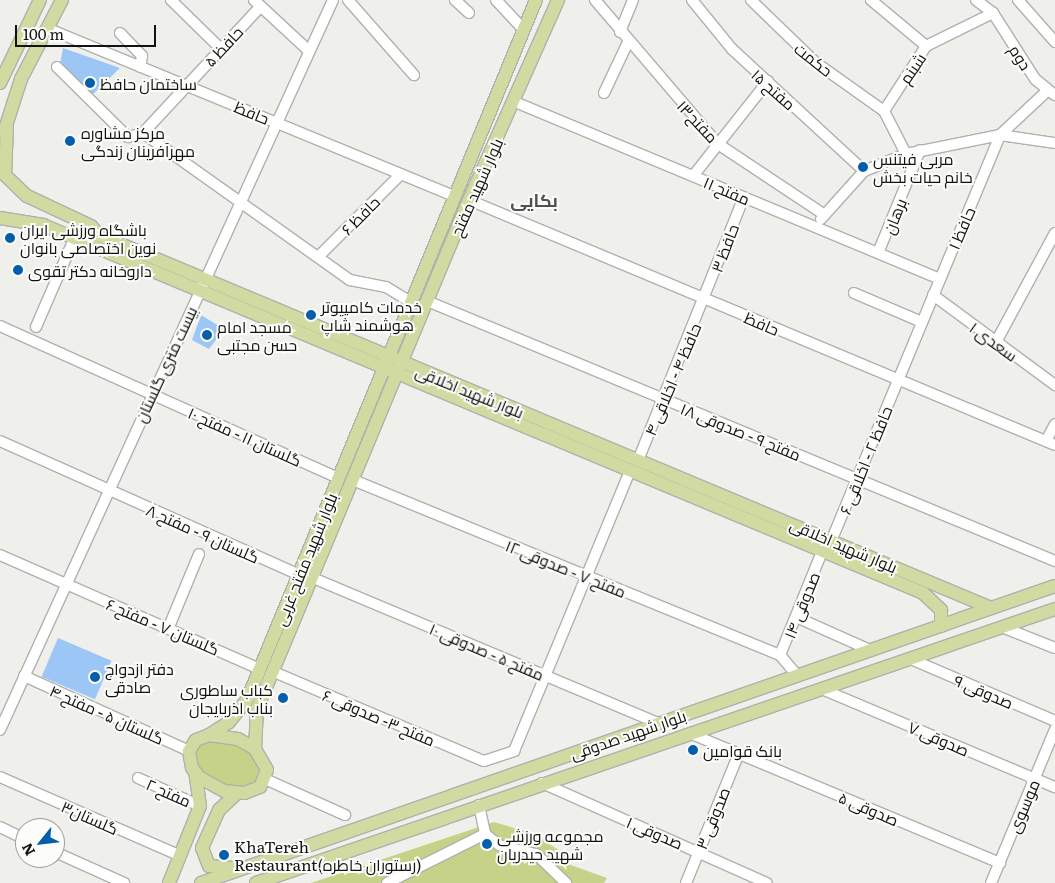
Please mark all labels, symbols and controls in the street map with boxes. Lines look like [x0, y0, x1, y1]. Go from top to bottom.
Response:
scale bar [18, 15, 159, 47]
text: 100 m [23, 22, 64, 45]
street label: حافظ ۵ [200, 22, 246, 70]
street label: حکمت [791, 38, 837, 80]
street label: دوم [1006, 41, 1036, 73]
street label: شبنم [895, 49, 929, 87]
street label: مفتح ۱۵ [748, 64, 800, 114]
place label: ساختمان حافظ [100, 73, 197, 93]
marker: ساختمان حافظ [84, 77, 96, 89]
street label: حافظ [232, 96, 272, 128]
street label: مفتح۱۳ [674, 96, 722, 146]
place label: مرکز مشاوره مهرآفرینان زندگی [81, 122, 195, 160]
marker: مرکز مشاوره مهرآفرینان زندگی [63, 134, 77, 148]
street label: بلوار شهید مفتح [446, 135, 506, 239]
place label: مربی فیتنس خانم حیات بخش [873, 148, 973, 186]
marker: مربی فیتنس خانم حیات بخش [857, 161, 869, 173]
street label: مفتح ۱۱ [701, 172, 753, 208]
district label: بکایی [510, 189, 558, 211]
street label: حافظ ۶ [337, 192, 383, 238]
street label: برهان [878, 195, 910, 237]
street label: حافظ ۱ [944, 204, 978, 252]
place label: باشگاه ورزشی ایران نوین اختصاصی بانوان [20, 219, 156, 257]
street label: حافظ ۳ [706, 221, 742, 275]
marker: باشگاه ورزشی ایران نوین اختصاصی بانوان [4, 232, 16, 244]
place label: داروخانه دکتر تقوی [28, 260, 152, 280]
marker: داروخانه دکتر تقوی [12, 264, 24, 276]
place label: خدمات کامپیوتر هوشمند شاپ [321, 296, 422, 334]
street label: بیست متری گلستان [130, 303, 200, 425]
street label: حافظ [742, 307, 782, 339]
marker: خدمات کامپیوتر هوشمند شاپ [305, 309, 317, 321]
place label: مسجد امام حسن مجتبی [217, 316, 297, 354]
street label: سعدی ۱ [966, 317, 1022, 365]
street label: حافظ ۴ - اخلاقی ۴ [640, 320, 704, 438]
marker: مسجد امام حسن مجتبی [201, 329, 213, 341]
street label: بلوار شهید اخلاقی [413, 361, 527, 421]
street label: مفتح ۹ - صدوقی ۱۸ [678, 398, 804, 464]
street label: گلستان ۱۱ - مفتح ۱۰ [185, 402, 305, 470]
street label: حافظ ۲ - اخلاقی ۶ [835, 403, 895, 517]
street label: بلوار شهید مفتح غربی [270, 490, 340, 628]
street label: گلستان ۹ - مفتح ۸ [144, 500, 262, 566]
street label: بلوار شهید اخلاقی [787, 514, 901, 576]
street label: مفتح ۷ - صدوقی ۱۲ [503, 535, 629, 601]
street label: صدوقی ۱۴ [779, 569, 823, 641]
street label: گلستان ۷ - مفتح ۶ [104, 594, 222, 658]
street label: مفتح ۵ - صدوقی ۱۰ [427, 618, 547, 684]
place label: دفتر ازدواج صادقی [105, 658, 174, 696]
street label: صدوقی ۹ [951, 670, 1017, 712]
marker: دفتر ازدواج صادقی [89, 671, 101, 683]
place label: کباب ساطوری بناب اذربایجان [180, 679, 273, 717]
street label: گلستان ۵ - مفتح ۴ [47, 680, 167, 748]
street label: مفتح ۳- صدوقی ۶ [320, 685, 438, 749]
marker: کباب ساطوری بناب اذربایجان [277, 692, 289, 704]
street label: بلوار شهید صدوقی [567, 705, 689, 763]
street label: صدوقی ۷ [906, 717, 972, 759]
place label: بانک قوامین [703, 740, 782, 760]
marker: بانک قوامین [687, 744, 699, 756]
street label: مفتح ۲ [144, 774, 194, 810]
street label: موسوی [1003, 776, 1043, 836]
street label: صدوقی ۳ [691, 784, 733, 852]
street label: صدوقی ۵ [836, 787, 902, 829]
street label: گلستان۳ [59, 796, 121, 838]
street label: صدوقی ۱ [624, 812, 686, 852]
north arrow [15, 818, 65, 868]
place label: مجموعه ورزشی شهید حیدریان [497, 825, 603, 863]
place label: KhaTereh Restaurant(رستوران خاطره) [234, 836, 422, 874]
marker: مجموعه ورزشی شهید حیدریان [481, 838, 493, 850]
text: N [16, 840, 39, 860]
marker: KhaTereh Restaurant(رستوران خاطره) [218, 849, 230, 861]

